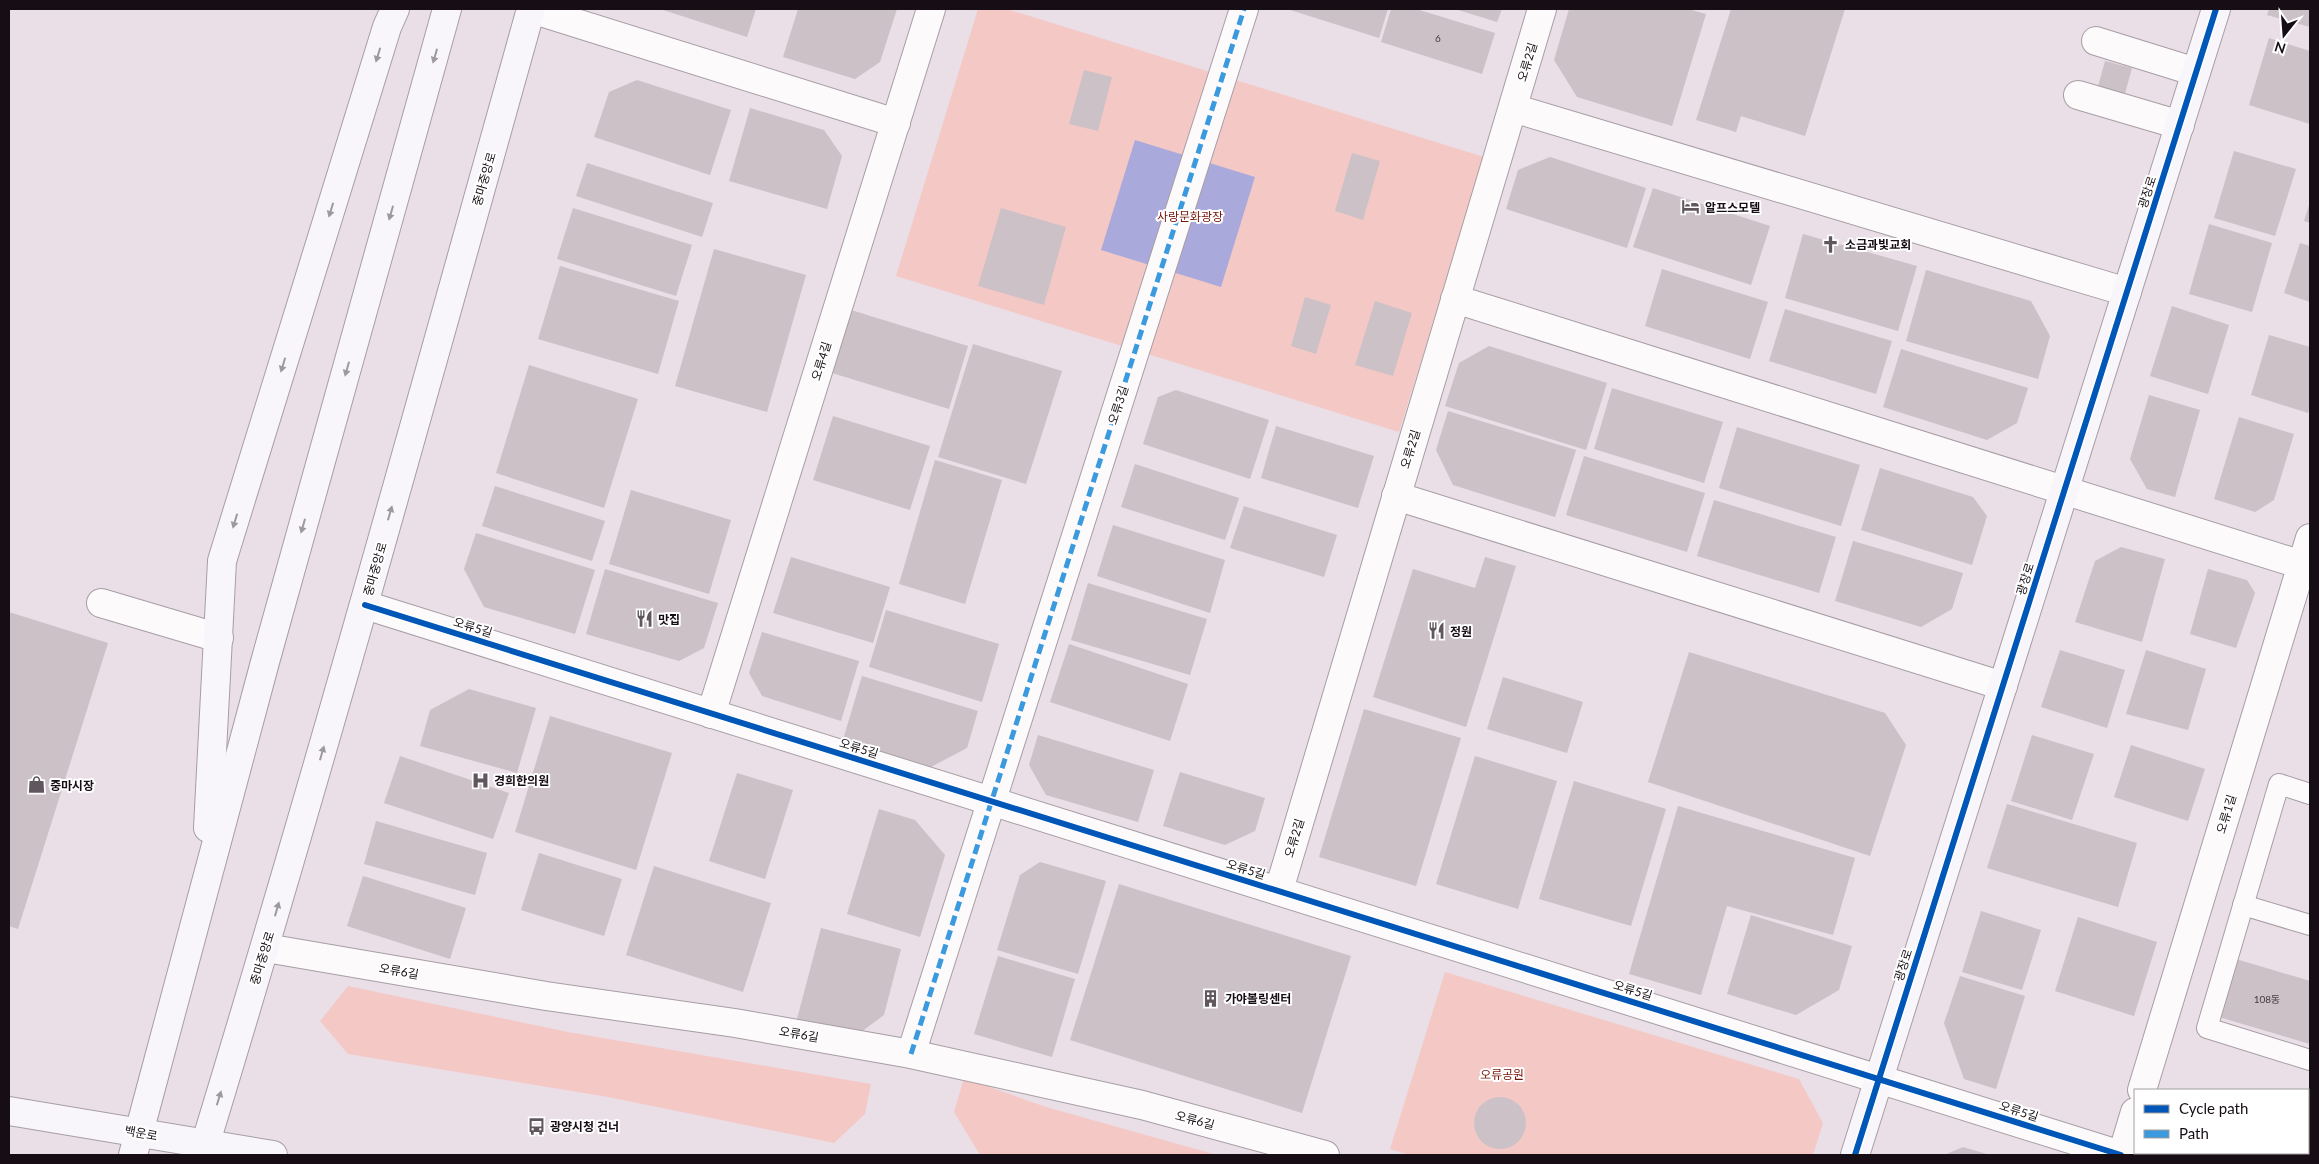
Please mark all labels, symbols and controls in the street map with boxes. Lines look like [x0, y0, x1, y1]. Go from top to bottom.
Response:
north arrow [2259, 10, 2309, 60]
house number: 6 [1435, 32, 1441, 44]
text: N [2272, 38, 2288, 58]
street label: 오류2길 [1514, 41, 1540, 83]
one-way arrow [374, 47, 382, 62]
one-way arrow [430, 49, 438, 64]
street label: 중마중앙로 [469, 150, 499, 208]
street label: 광장로 [2135, 174, 2159, 210]
hotel icon: 알프스모텔 [1681, 197, 1701, 217]
place label: 알프스모텔 [1705, 200, 1760, 215]
one-way arrow [326, 203, 334, 218]
one-way arrow [387, 205, 395, 220]
park label: 사랑문화광장 [1157, 209, 1223, 224]
church icon: 소금과빛교회 [1821, 234, 1841, 254]
place label: 소금과빛교회 [1845, 237, 1911, 252]
street label: 오류4길 [808, 340, 834, 382]
one-way arrow [278, 358, 286, 373]
one-way arrow [343, 362, 351, 377]
street label: 오류3길 [1105, 384, 1131, 426]
street label: 오류2길 [1397, 428, 1423, 470]
one-way arrow [387, 505, 395, 520]
one-way arrow [231, 513, 238, 528]
one-way arrow [299, 518, 307, 533]
street label: 중마중앙로 [360, 540, 390, 598]
street label: 광장로 [2013, 561, 2037, 597]
restaurant icon: 맛집 [634, 609, 654, 629]
place label: 맛집 [658, 612, 680, 627]
street label: 오류5길 [452, 614, 494, 640]
restaurant icon: 정원 [1426, 621, 1446, 641]
place label: 정원 [1450, 624, 1472, 639]
street label: 오류5길 [838, 735, 880, 761]
one-way arrow [318, 746, 326, 761]
hospital icon: 경희한의원 [470, 770, 490, 790]
place label: 경희한의원 [494, 773, 549, 788]
shop icon: 중마시장 [26, 775, 46, 795]
place label: 중마시장 [50, 778, 94, 793]
street label: 오류1길 [2213, 793, 2239, 835]
street label: 오류2길 [1281, 817, 1307, 859]
street label: 오류5길 [1225, 856, 1267, 882]
one-way arrow [273, 902, 281, 917]
street label: 중마중앙로 [247, 929, 277, 987]
street label: 광장로 [1891, 947, 1915, 983]
street label: 오류6길 [378, 960, 420, 982]
street label: 오류5길 [1612, 977, 1654, 1003]
building icon: 가야볼링센터 [1201, 988, 1221, 1008]
place label: 가야볼링센터 [1225, 991, 1291, 1006]
house number: 108동 [2254, 993, 2280, 1005]
street label: 오류6길 [778, 1023, 820, 1045]
park label: 오류공원 [1480, 1067, 1524, 1082]
legend [2134, 1089, 2309, 1154]
one-way arrow [216, 1091, 224, 1106]
street label: 오류5길 [1998, 1098, 2040, 1124]
text: Cycle path [2179, 1099, 2248, 1117]
street label: 오류6길 [1174, 1108, 1216, 1132]
bus stop icon: 광양시청 건너 [526, 1116, 546, 1136]
place label: 광양시청 건너 [550, 1119, 619, 1134]
street label: 백운로 [123, 1123, 159, 1143]
text: Path [2179, 1124, 2209, 1142]

